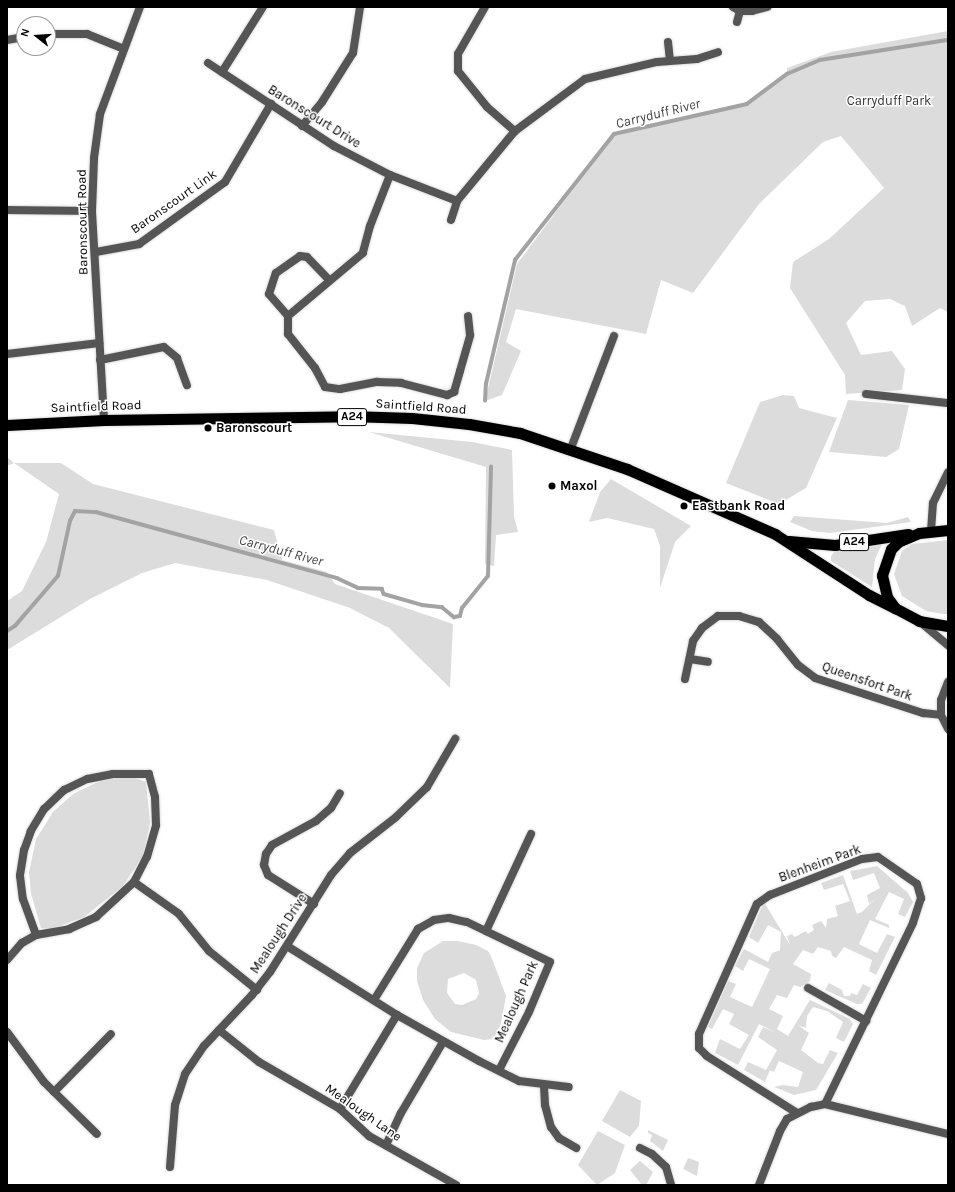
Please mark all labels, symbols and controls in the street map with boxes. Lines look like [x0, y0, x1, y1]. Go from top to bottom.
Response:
north arrow [16, 16, 56, 56]
text: N [18, 27, 32, 38]
street label: Baronscourt Drive [265, 82, 363, 152]
park label: Carryduff Park [847, 93, 931, 109]
water label: Carryduff River [614, 95, 702, 133]
street label: Baronscourt Link [128, 167, 220, 237]
street label: Baronscourt Road [74, 169, 92, 275]
street label: Saintfield Road [375, 396, 467, 418]
street label: Saintfield Road [50, 398, 142, 416]
road number: A24 [337, 407, 367, 427]
place label: Baronscourt [216, 420, 292, 436]
marker: Baronscourt [203, 423, 213, 433]
place label: Maxol [560, 478, 597, 494]
marker: Maxol [547, 481, 557, 491]
place label: Eastbank Road [692, 498, 785, 514]
marker: Eastbank Road [679, 501, 689, 511]
water label: Carryduff River [237, 532, 325, 570]
road number: A24 [839, 532, 869, 552]
street label: Queensfort Park [820, 659, 914, 705]
street label: Blenheim Park [777, 842, 863, 886]
street label: Mealough Drive [247, 891, 311, 977]
street label: Mealough Park [492, 959, 542, 1045]
street label: Mealough Lane [322, 1081, 404, 1145]

